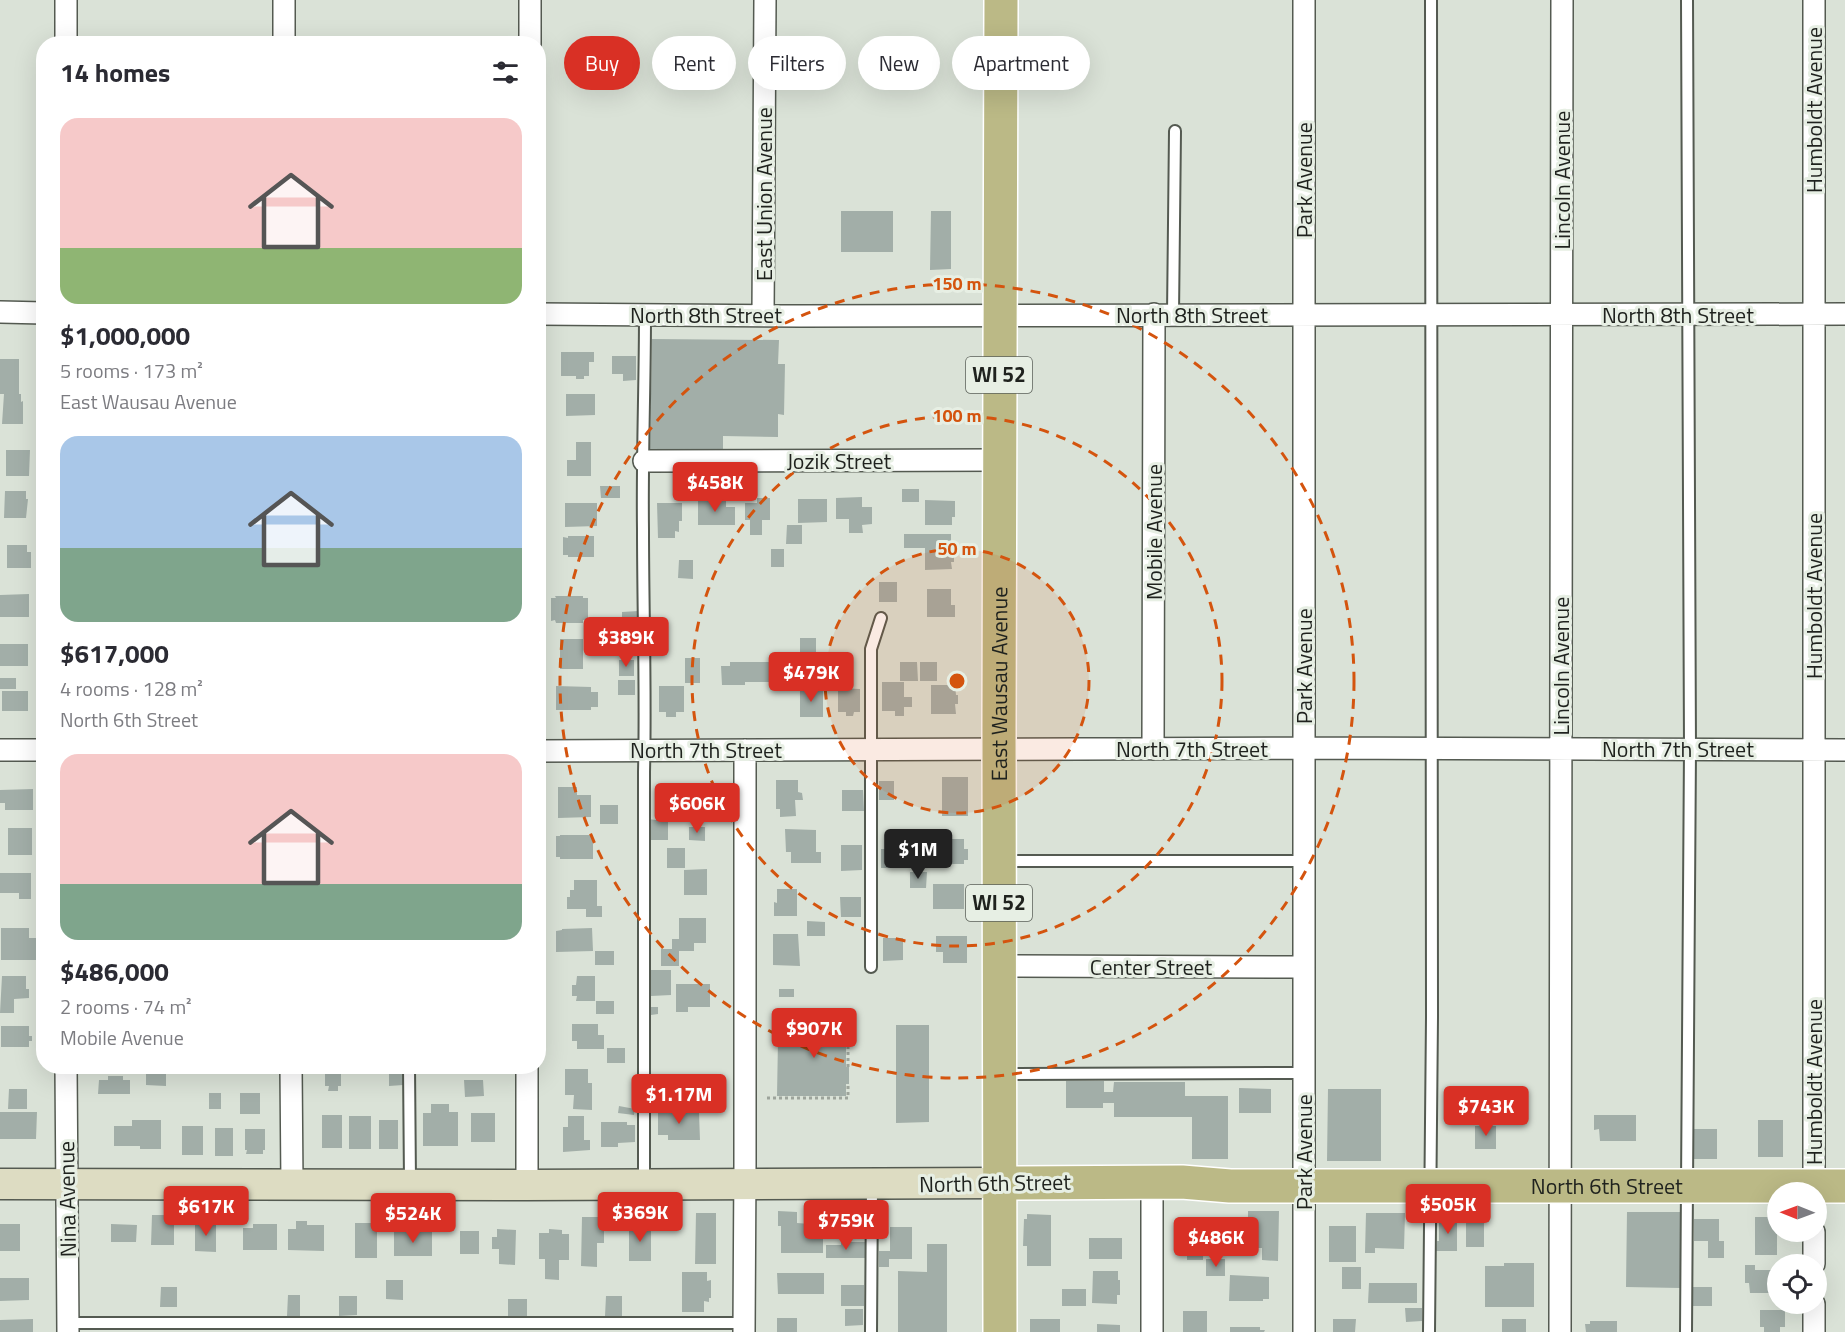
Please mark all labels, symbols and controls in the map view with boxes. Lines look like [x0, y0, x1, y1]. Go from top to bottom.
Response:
street label: Humboldt Avenue [1797, 27, 1831, 193]
chip: Buy [564, 36, 640, 90]
chip: Rent [652, 36, 736, 90]
chip: Filters [748, 36, 846, 90]
chip: New [858, 36, 940, 90]
chip: Apartment [952, 36, 1090, 90]
text: 14 homes [60, 53, 170, 92]
icon: filters [489, 56, 522, 89]
street label: East Union Avenue [747, 107, 781, 281]
street label: Lincoln Avenue [1545, 111, 1579, 249]
street label: Park Avenue [1287, 122, 1321, 238]
icon: home [237, 157, 345, 265]
text: 150 m [932, 270, 982, 297]
street label: North 8th Street [630, 298, 782, 332]
street label: North 8th Street [1116, 298, 1268, 332]
street label: North 8th Street [1602, 298, 1754, 332]
text: $1,000,000 [60, 316, 190, 355]
text: 5 rooms · 173 m² [60, 355, 203, 386]
road number: WI 52 [966, 357, 1032, 393]
text: East Wausau Avenue [60, 386, 237, 417]
text: 100 m [932, 402, 982, 429]
street label: Jozik Street [787, 444, 892, 478]
pin: $458K [673, 462, 757, 513]
street label: Mobile Avenue [1137, 464, 1171, 600]
text: $458K [687, 466, 743, 497]
icon: home [237, 475, 345, 583]
street label: Humboldt Avenue [1797, 513, 1831, 679]
text: 50 m [937, 535, 977, 562]
street label: East Wausau Avenue [982, 587, 1016, 781]
street label: Lincoln Avenue [1544, 597, 1578, 735]
street label: Park Avenue [1287, 608, 1321, 724]
pin: $389K [584, 617, 668, 668]
text: $389K [598, 621, 654, 652]
text: $617,000 [60, 634, 169, 673]
pin: $479K [769, 652, 853, 703]
text: $479K [783, 656, 839, 687]
centre of rings [947, 671, 967, 691]
text: 4 rooms · 128 m² [60, 673, 203, 704]
text: North 6th Street [60, 704, 198, 735]
street label: North 7th Street [1116, 732, 1268, 766]
street label: North 7th Street [1602, 732, 1754, 766]
street label: North 7th Street [630, 733, 782, 767]
pin: $606K [655, 783, 739, 834]
text: $606K [669, 787, 725, 818]
icon: home [237, 793, 345, 901]
pin: $1M [889, 829, 947, 880]
text: $1M [898, 833, 938, 864]
road number: WI 52 [966, 885, 1032, 921]
street label: Center Street [1090, 950, 1213, 984]
text: $486,000 [60, 952, 169, 991]
text: 2 rooms · 74 m² [60, 991, 192, 1022]
street label: Humboldt Avenue [1797, 999, 1831, 1165]
pin: $907K [772, 1008, 856, 1059]
text: $907K [786, 1012, 842, 1043]
text: Mobile Avenue [60, 1022, 184, 1053]
pin: $1.17M [630, 1074, 728, 1125]
text: $1.17M [645, 1078, 713, 1109]
pin: $743K [1444, 1086, 1528, 1137]
text: $743K [1458, 1090, 1514, 1121]
street label: Park Avenue [1287, 1094, 1321, 1210]
street label: Nina Avenue [49, 1141, 85, 1257]
street label: North 6th Street [919, 1165, 1071, 1201]
street label: North 6th Street [1531, 1169, 1683, 1203]
north arrow [1767, 1182, 1827, 1242]
map controls [1767, 1182, 1827, 1314]
pin: $505K [1406, 1184, 1490, 1235]
pin: $617K [164, 1186, 248, 1237]
text: $505K [1420, 1188, 1476, 1219]
text: $617K [178, 1190, 234, 1221]
pin: $369K [598, 1192, 682, 1243]
pin: $524K [371, 1193, 455, 1244]
text: $369K [612, 1196, 668, 1227]
text: $524K [385, 1197, 441, 1228]
pin: $759K [804, 1200, 888, 1251]
text: $759K [818, 1204, 874, 1235]
pin: $486K [1174, 1217, 1258, 1268]
text: $486K [1188, 1221, 1244, 1252]
button: locate [1767, 1254, 1827, 1314]

